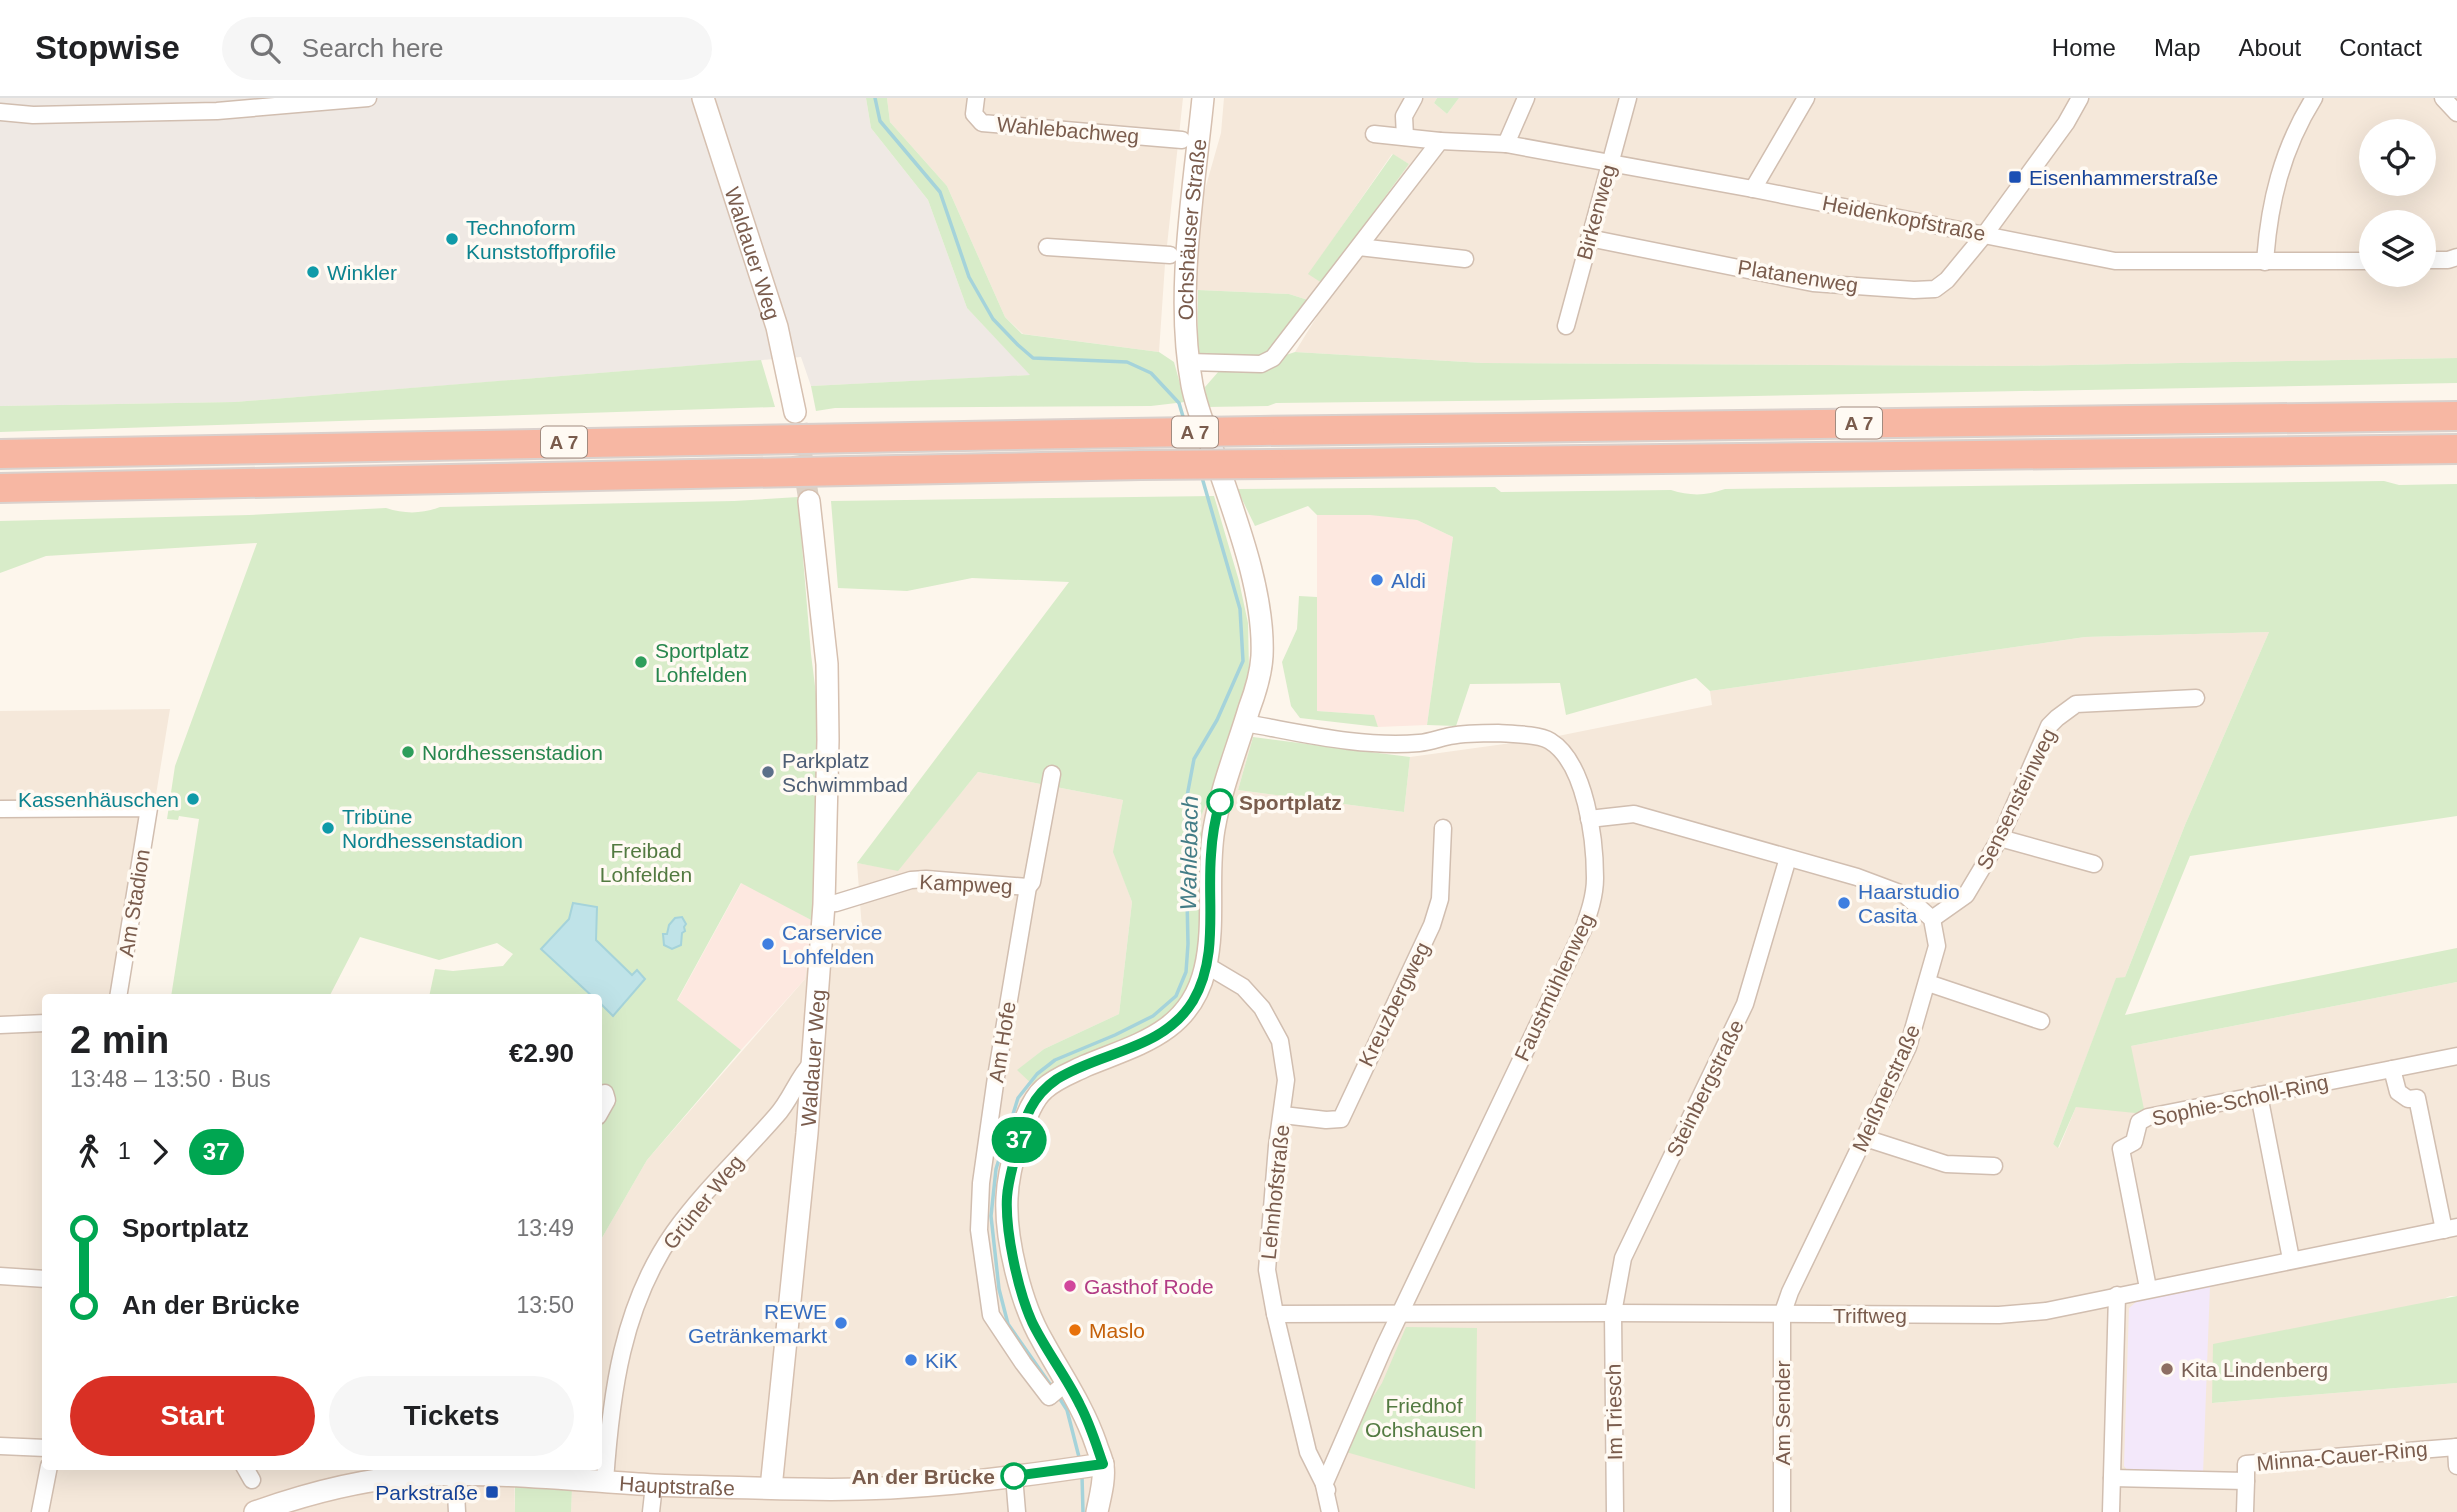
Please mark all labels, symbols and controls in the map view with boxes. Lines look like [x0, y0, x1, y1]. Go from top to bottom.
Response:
search box [222, 17, 712, 80]
text: Stopwise [35, 29, 180, 66]
icon: search [246, 29, 284, 67]
text: Search here [302, 33, 444, 63]
text: Home [2052, 34, 2116, 61]
text: Map [2154, 34, 2201, 61]
text: About [2239, 34, 2301, 61]
text: Contact [2339, 34, 2422, 61]
street label: Wahlebachweg [996, 112, 1140, 148]
map controls [2359, 119, 2436, 287]
button: locate [2359, 119, 2436, 196]
street label: Ochshäuser Straße [1174, 137, 1210, 321]
street label: Birkenweg [1572, 162, 1620, 262]
place label: Eisenhammerstraße [2029, 166, 2218, 189]
marker: Eisenhammerstraße [2007, 169, 2023, 185]
street label: Waldauer Weg [721, 184, 785, 322]
street label: Heidenkopfstraße [1820, 191, 1988, 245]
button: layers [2359, 210, 2436, 287]
place label: Technoform Kunststoffprofile [466, 216, 616, 263]
marker: Technoform Kunststoffprofile [444, 231, 460, 247]
street label: Platanenweg [1736, 255, 1860, 297]
place label: Winkler [327, 261, 397, 284]
marker: Winkler [305, 264, 321, 280]
road number: A 7 [1836, 408, 1882, 438]
road number: A 7 [1172, 416, 1218, 448]
road number: A 7 [541, 426, 587, 458]
place label: Aldi [1391, 569, 1426, 592]
marker: Aldi [1369, 572, 1385, 588]
place label: Sportplatz Lohfelden [655, 639, 750, 686]
marker: Sportplatz Lohfelden [633, 654, 649, 670]
street label: Sensensteinweg [1972, 725, 2060, 873]
place label: Nordhessenstadion [422, 741, 603, 764]
marker: Nordhessenstadion [400, 744, 416, 760]
place label: Parkplatz Schwimmbad [782, 749, 908, 796]
marker: Parkplatz Schwimmbad [760, 764, 776, 780]
place label: Kassenhäuschen [18, 788, 179, 811]
marker: Sportplatz [1207, 789, 1233, 815]
marker: Kassenhäuschen [185, 791, 201, 807]
place label: Sportplatz [1239, 791, 1342, 814]
water label: Wahlebach [1175, 795, 1203, 911]
place label: Tribüne Nordhessenstadion [342, 805, 523, 852]
marker: Tribüne Nordhessenstadion [320, 820, 336, 836]
park label: Freibad Lohfelden [600, 839, 692, 886]
street label: Am Stadion [114, 848, 154, 958]
street label: Kampweg [919, 870, 1013, 898]
place label: Haarstudio Casita [1858, 880, 1960, 927]
marker: Haarstudio Casita [1836, 895, 1852, 911]
street label: Faustmühlenweg [1510, 910, 1598, 1064]
place label: Carservice Lohfelden [782, 921, 882, 968]
marker: Carservice Lohfelden [760, 936, 776, 952]
street label: Kreuzbergweg [1354, 938, 1434, 1070]
street label: Waldauer Weg [796, 988, 829, 1128]
street label: Am Hofe [984, 1000, 1020, 1084]
street label: Steinbergstraße [1662, 1016, 1748, 1160]
text: 2 min [70, 1019, 169, 1061]
street label: Meißnerstraße [1848, 1021, 1924, 1155]
text: €2.90 [509, 1038, 574, 1068]
text: 13:48 – 13:50 · Bus [70, 1066, 271, 1092]
street label: Sophie-Scholl-Ring [2150, 1070, 2330, 1130]
line badge: 37 [988, 1117, 1050, 1163]
street label: Lehnhofstraße [1256, 1123, 1294, 1261]
text: 37 [1006, 1126, 1032, 1153]
icon: walk [70, 1133, 108, 1171]
icon: forward [141, 1133, 179, 1171]
text: 1 [118, 1138, 131, 1164]
text: 37 [203, 1138, 230, 1165]
street label: Grüner Weg [658, 1150, 748, 1254]
text: Sportplatz [122, 1213, 249, 1243]
text: 13:49 [516, 1215, 574, 1241]
place label: Gasthof Rode [1084, 1275, 1214, 1298]
marker: Gasthof Rode [1062, 1278, 1078, 1294]
text: An der Brücke [122, 1290, 300, 1320]
text: 13:50 [516, 1292, 574, 1318]
place label: REWE Getränkemarkt [688, 1300, 827, 1347]
street label: Triftweg [1833, 1304, 1907, 1327]
marker: REWE Getränkemarkt [833, 1315, 849, 1331]
place label: Maslo [1089, 1319, 1145, 1342]
marker: Maslo [1067, 1322, 1083, 1338]
place label: KiK [925, 1349, 958, 1372]
marker: KiK [903, 1352, 919, 1368]
place label: Kita Lindenberg [2181, 1358, 2328, 1381]
street label: Am Sender [1771, 1360, 1794, 1466]
marker: Kita Lindenberg [2159, 1361, 2175, 1377]
street label: Im Triesch [1602, 1363, 1626, 1461]
button: Start [70, 1376, 315, 1456]
button: Tickets [329, 1376, 574, 1456]
park label: Friedhof Ochshausen [1365, 1394, 1483, 1441]
street label: Minna-Cauer-Ring [2256, 1437, 2428, 1475]
marker: An der Brücke [1001, 1463, 1027, 1489]
place label: An der Brücke [851, 1465, 995, 1488]
street label: Hauptstraße [618, 1471, 735, 1499]
place label: Parkstraße [375, 1481, 478, 1504]
marker: Parkstraße [484, 1484, 500, 1500]

